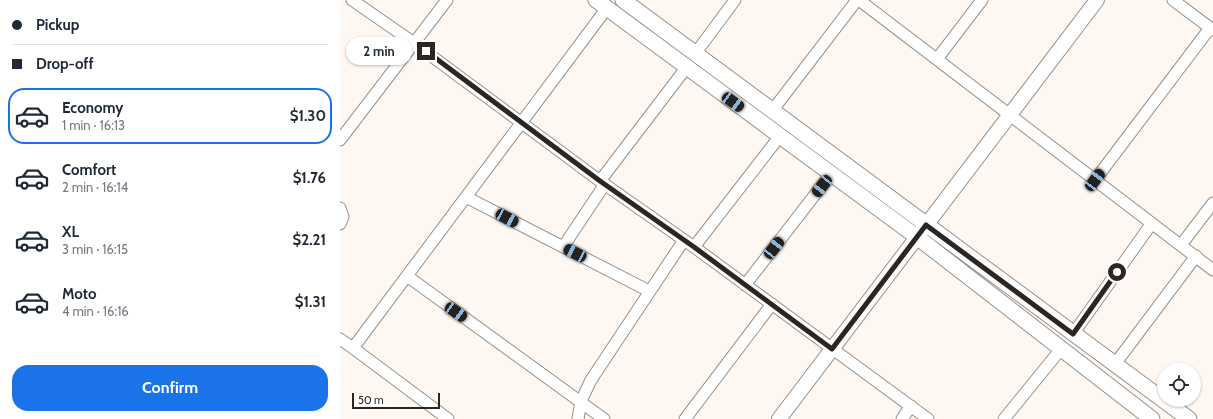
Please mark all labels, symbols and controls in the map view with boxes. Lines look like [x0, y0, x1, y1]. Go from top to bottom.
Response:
text: Pickup [36, 16, 79, 34]
callout: 2 min [346, 37, 412, 65]
route end [417, 42, 435, 60]
text: 2 min [363, 43, 395, 59]
text: Drop-off [36, 55, 94, 73]
car [720, 90, 746, 114]
icon: car [14, 98, 50, 134]
text: Economy [62, 99, 123, 117]
text: $1.30 [290, 107, 326, 125]
text: 1 min · 16:13 [62, 117, 125, 133]
icon: car [14, 160, 50, 196]
text: Comfort [62, 161, 116, 179]
car [1083, 167, 1107, 193]
text: $1.76 [293, 169, 326, 187]
car [810, 173, 834, 199]
text: 2 min · 16:14 [62, 179, 128, 195]
car [494, 207, 520, 229]
icon: car [14, 222, 50, 258]
text: XL [62, 223, 79, 241]
text: $2.21 [293, 231, 326, 249]
car [762, 235, 786, 261]
text: 3 min · 16:15 [62, 241, 128, 257]
car [562, 242, 588, 264]
route start [1108, 263, 1126, 281]
icon: car [14, 284, 50, 320]
text: Moto [62, 285, 96, 303]
text: $1.31 [295, 293, 326, 311]
car [443, 300, 469, 324]
text: 4 min · 16:16 [62, 303, 129, 319]
map controls [1157, 363, 1201, 407]
button: locate [1157, 363, 1201, 407]
button: Confirm [12, 365, 328, 411]
scale bar [352, 391, 440, 410]
text: 50 m [358, 393, 384, 407]

